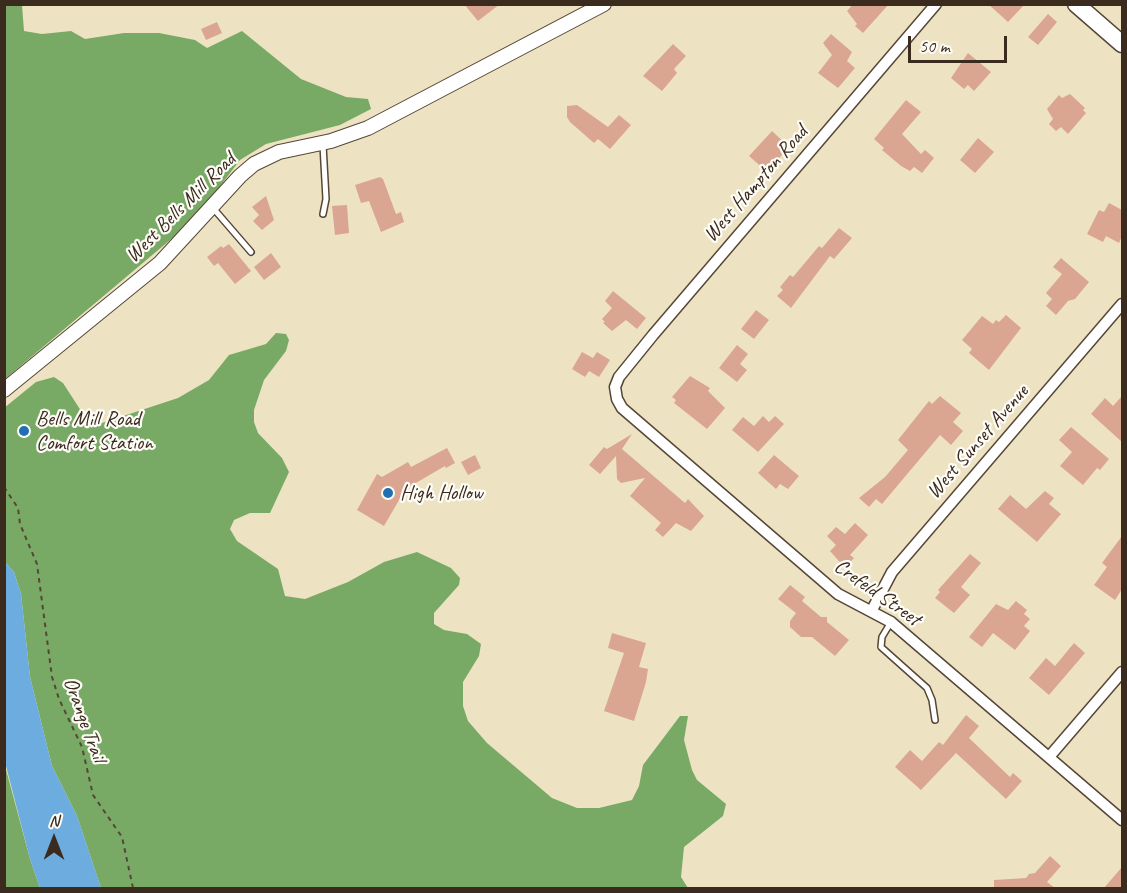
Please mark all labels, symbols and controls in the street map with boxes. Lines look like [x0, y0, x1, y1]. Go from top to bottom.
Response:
scale bar [911, 24, 1010, 62]
text: 50 m [919, 35, 950, 57]
street label: West Hampton Road [699, 121, 813, 247]
street label: West Bells Mill Road [121, 148, 241, 268]
street label: West Sunset Avenue [922, 380, 1034, 504]
place label: Bells Mill Road Comfort Station [36, 406, 153, 456]
marker: Bells Mill Road Comfort Station [17, 424, 31, 438]
place label: High Hollow [400, 480, 483, 506]
marker: High Hollow [381, 486, 395, 500]
street label: Crefeld Street [829, 554, 925, 632]
street label: Orange Trail [57, 674, 111, 766]
north arrow [24, 809, 84, 869]
text: N [49, 811, 59, 831]

